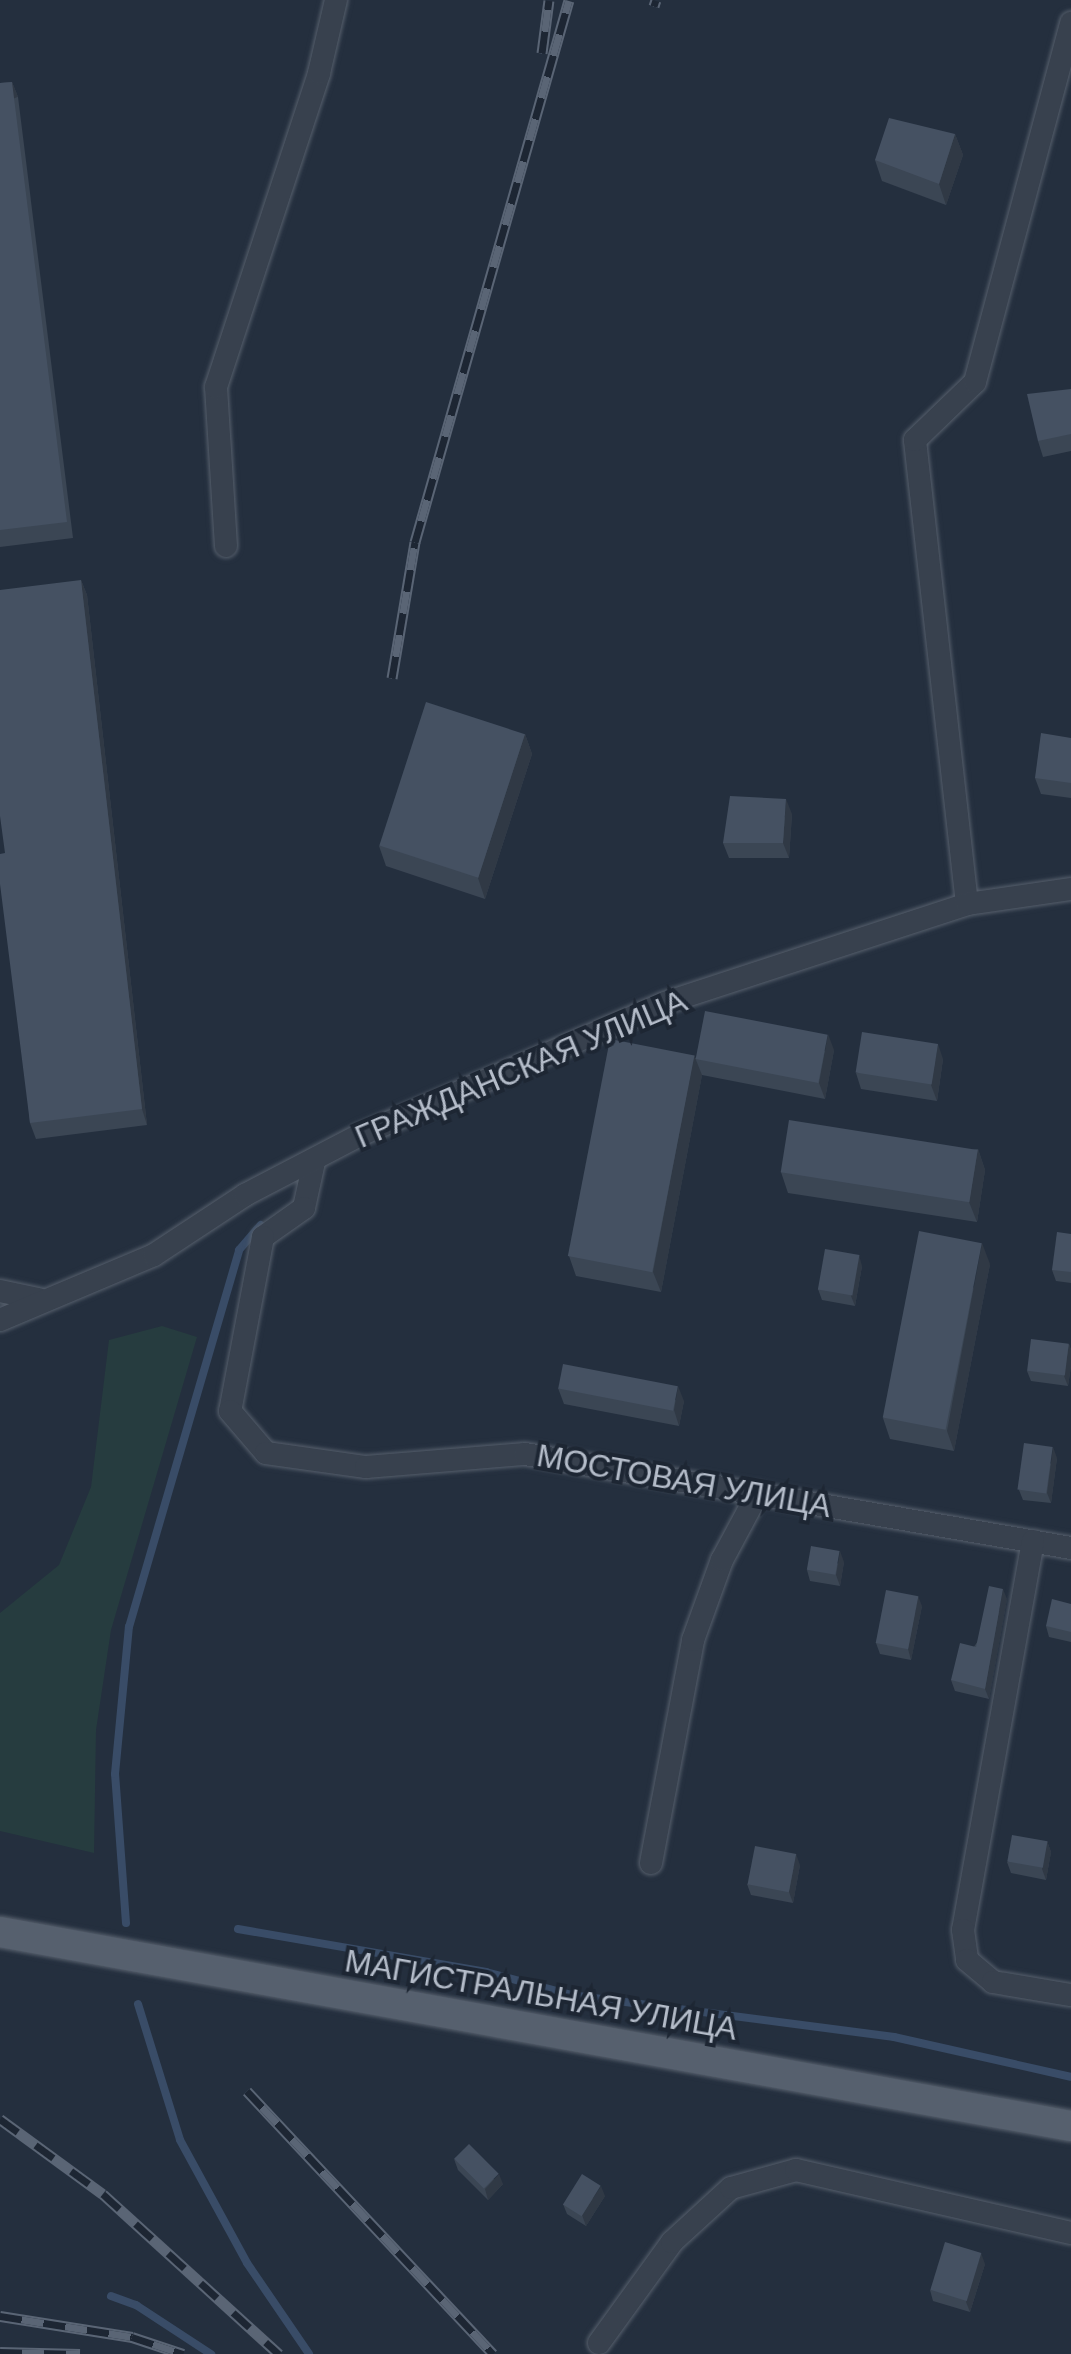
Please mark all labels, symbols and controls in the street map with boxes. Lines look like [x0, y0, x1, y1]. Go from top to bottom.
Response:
street label: ГРАЖДАНСКАЯ УЛИЦА [349, 982, 693, 1156]
street label: МОСТОВАЯ УЛИЦА [534, 1436, 834, 1526]
street label: МАГИСТРАЛЬНАЯ УЛИЦА [342, 1942, 740, 2048]

